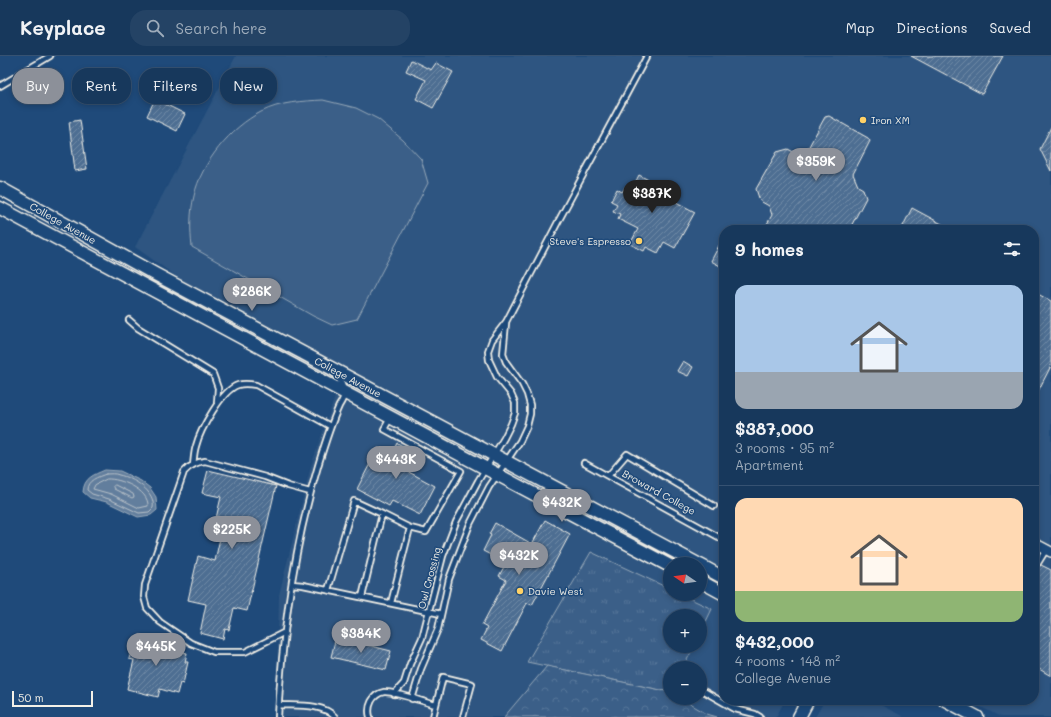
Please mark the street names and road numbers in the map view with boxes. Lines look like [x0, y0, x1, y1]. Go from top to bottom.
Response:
street label: College Avenue [27, 199, 99, 247]
street label: College Avenue [312, 353, 384, 401]
street label: Broward College [620, 466, 698, 518]
street label: Owl Crossing [414, 545, 444, 611]

